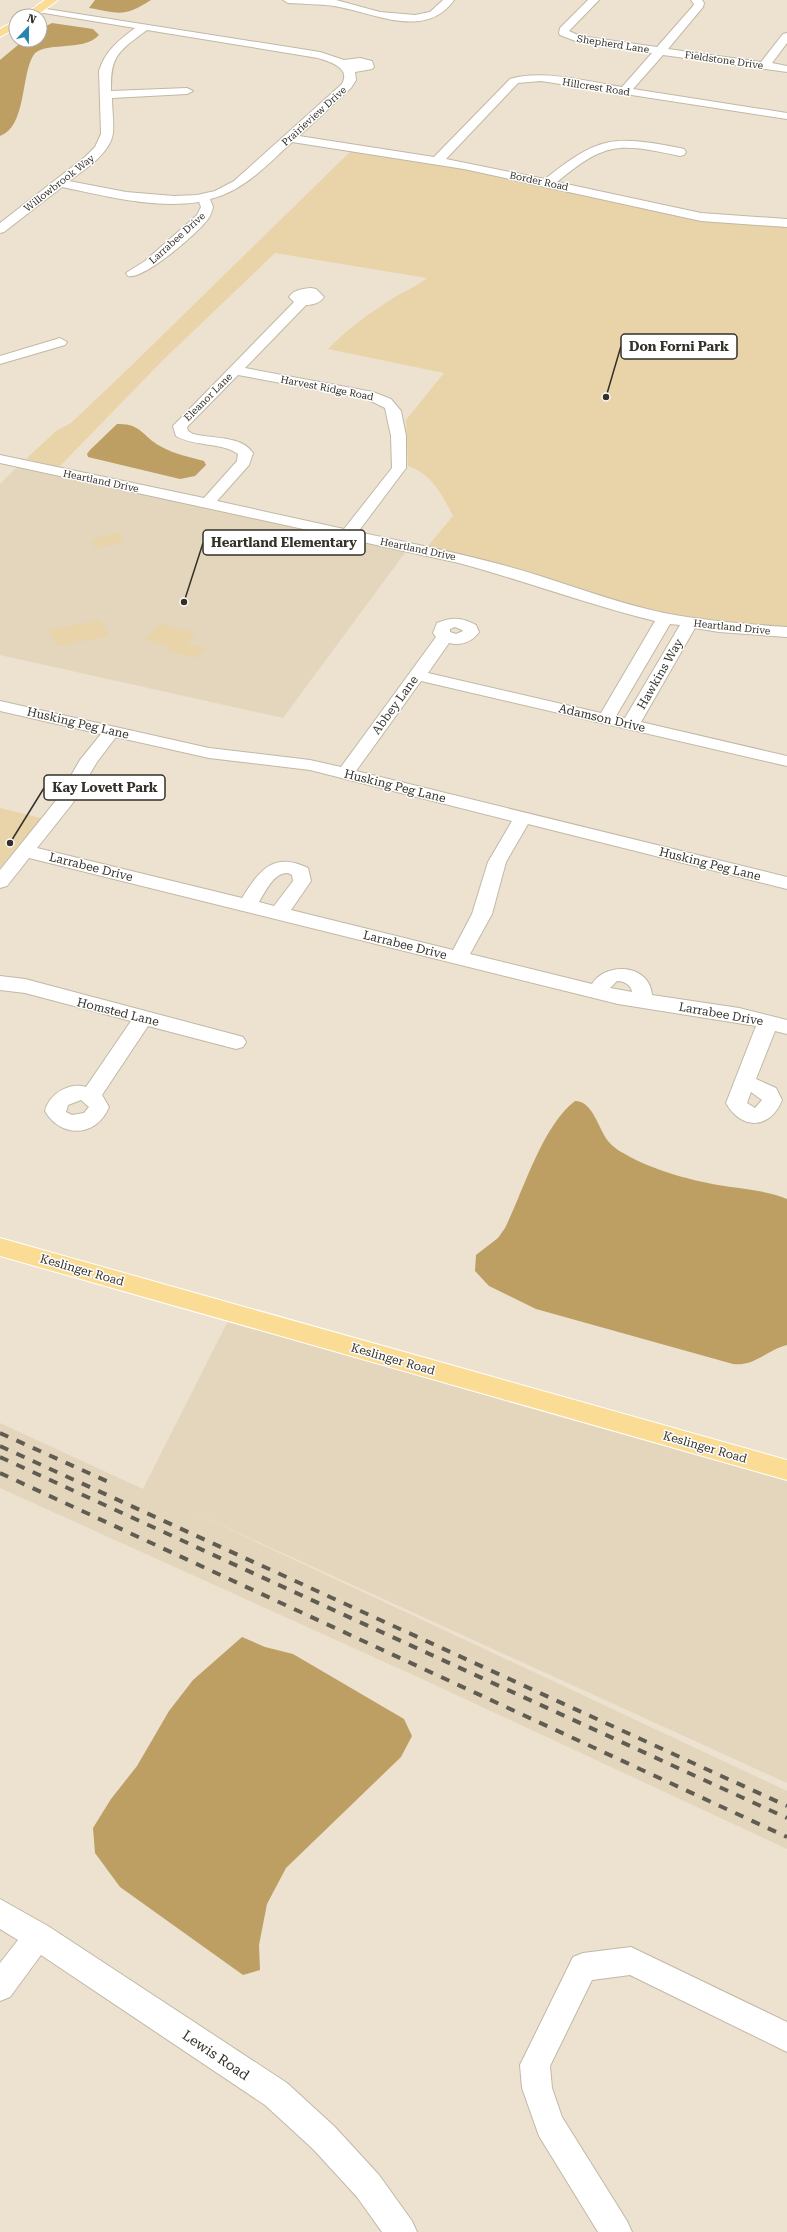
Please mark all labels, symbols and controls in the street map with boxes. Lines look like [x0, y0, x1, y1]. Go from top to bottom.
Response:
north arrow [8, 8, 48, 48]
text: N [25, 12, 38, 27]
street label: Shepherd Lane [576, 33, 651, 55]
street label: Fieldstone Drive [684, 49, 764, 71]
street label: Hillcrest Road [561, 76, 631, 98]
street label: Prairieview Drive [279, 84, 349, 148]
street label: Willowbrook Way [22, 152, 96, 214]
street label: Border Road [509, 169, 570, 193]
street label: Larrabee Drive [147, 210, 208, 266]
callout: Don Forni Park [621, 334, 737, 359]
text: Don Forni Park [629, 339, 729, 354]
street label: Eleanor Lane [182, 370, 235, 423]
street label: Harvest Ridge Road [280, 374, 375, 403]
street label: Heartland Drive [62, 468, 140, 494]
callout: Heartland Elementary [203, 530, 365, 555]
text: Heartland Elementary [211, 535, 357, 550]
street label: Heartland Drive [379, 536, 457, 562]
street label: Heartland Drive [693, 618, 771, 637]
street label: Hawkins Way [634, 636, 686, 712]
street label: Abbey Lane [369, 673, 421, 737]
street label: Adamson Drive [557, 701, 647, 735]
street label: Husking Peg Lane [26, 704, 131, 742]
street label: Husking Peg Lane [343, 767, 448, 806]
callout: Kay Lovett Park [44, 775, 165, 800]
text: Kay Lovett Park [52, 780, 158, 795]
street label: Husking Peg Lane [658, 845, 763, 884]
street label: Larrabee Drive [48, 850, 135, 884]
street label: Larrabee Drive [362, 928, 449, 962]
street label: Homsted Lane [76, 995, 161, 1029]
street label: Larrabee Drive [678, 1000, 765, 1028]
street label: Keslinger Road [38, 1251, 126, 1289]
street label: Keslinger Road [349, 1340, 437, 1378]
street label: Keslinger Road [661, 1428, 749, 1466]
street label: Lewis Road [180, 2027, 252, 2083]

